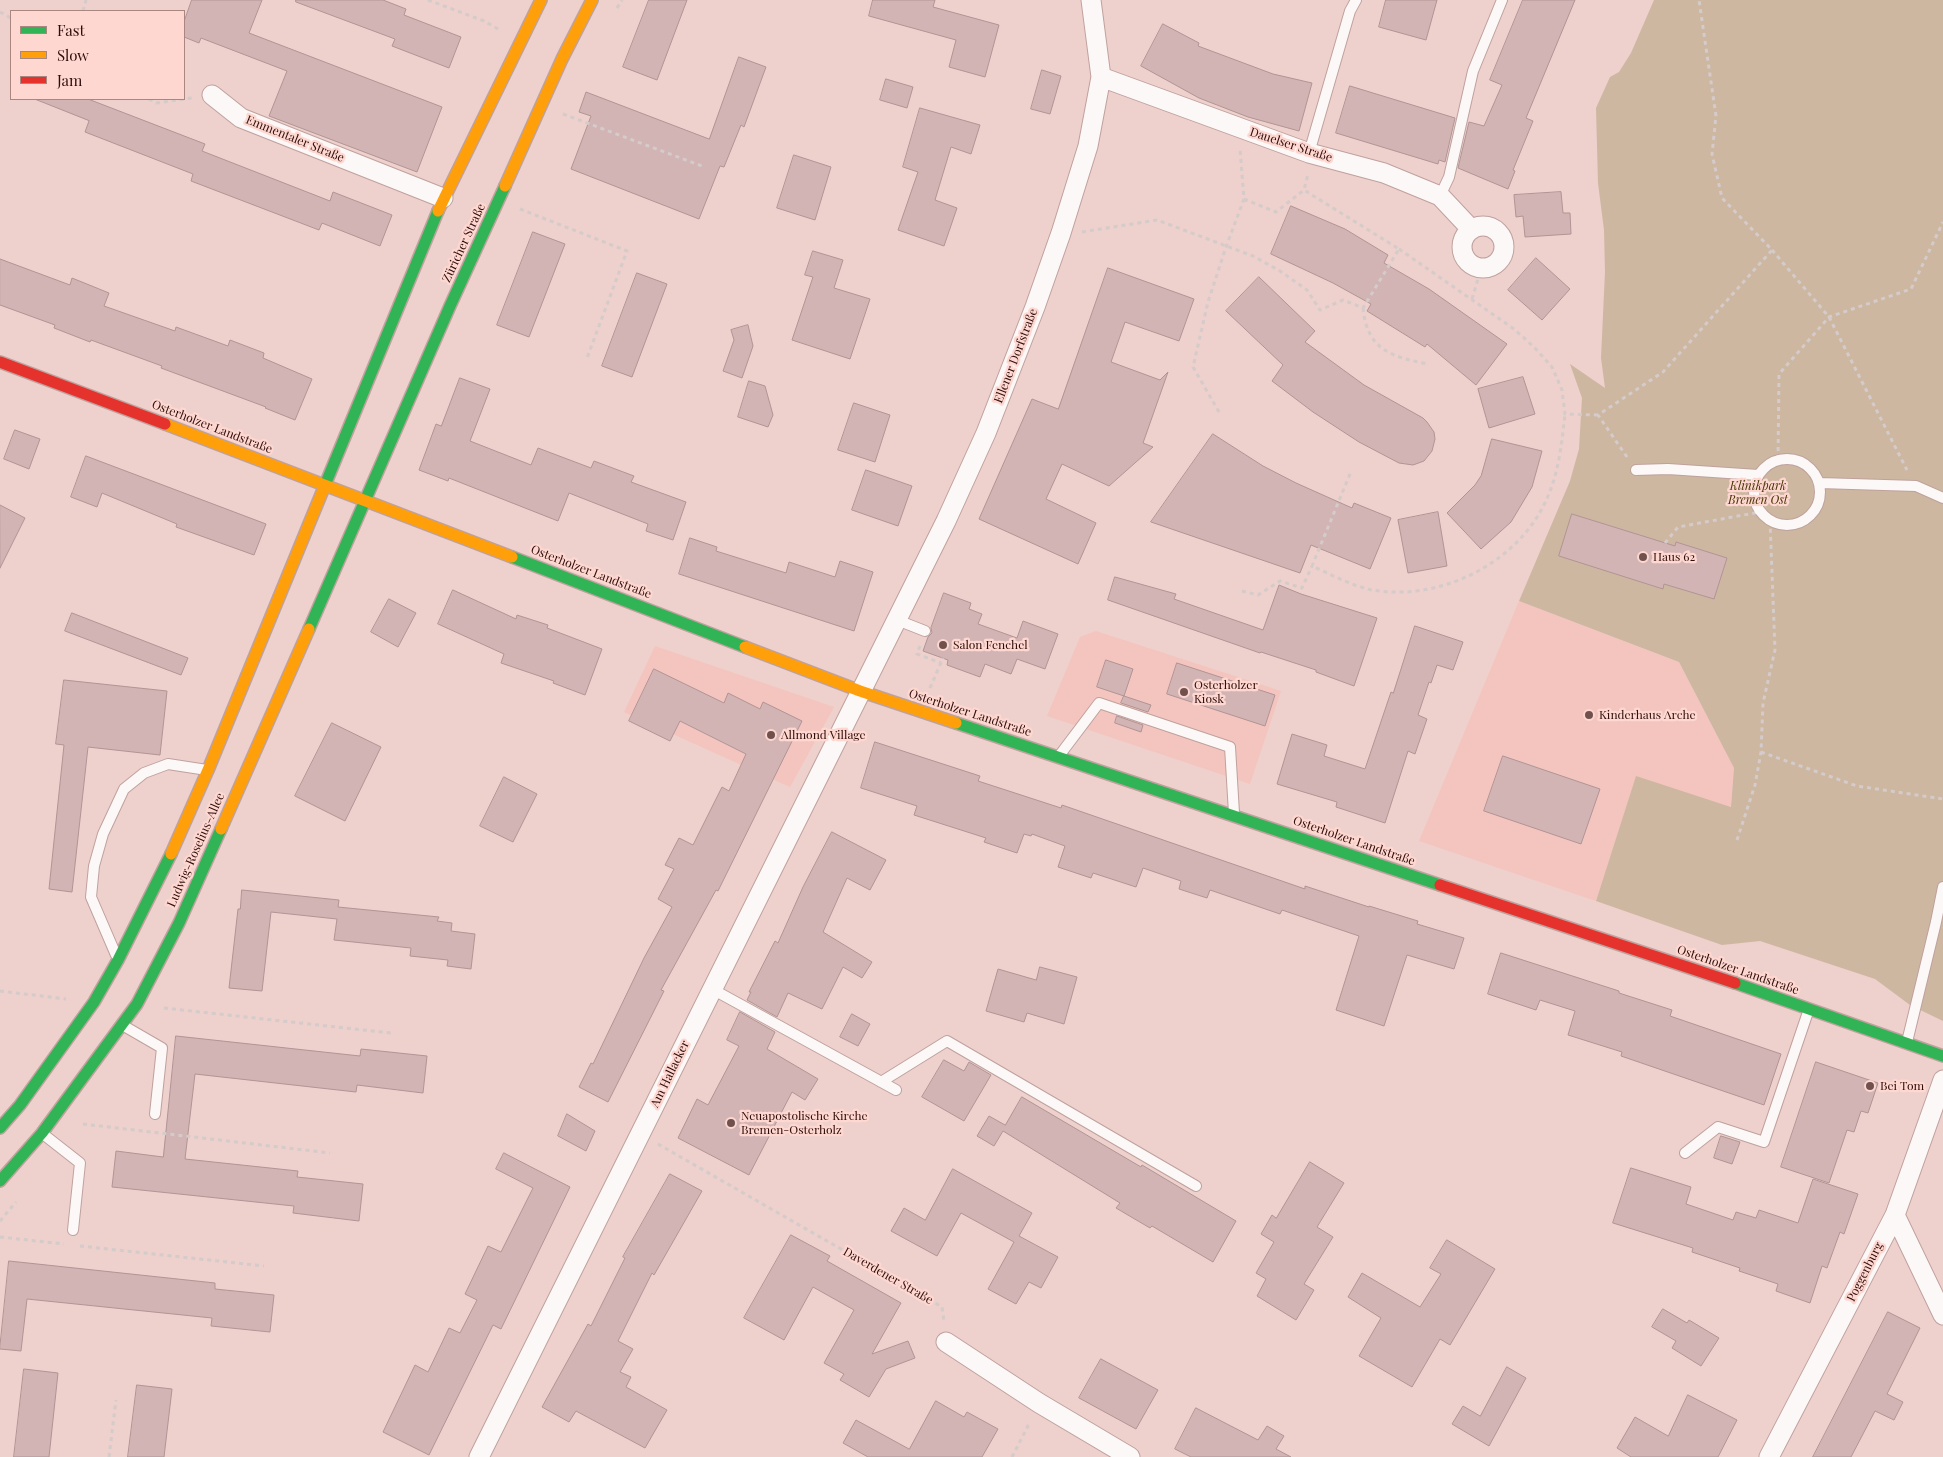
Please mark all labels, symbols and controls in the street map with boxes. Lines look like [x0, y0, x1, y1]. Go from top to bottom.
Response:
legend [10, 10, 185, 100]
text: Fast [57, 20, 85, 40]
text: Slow [57, 45, 89, 65]
text: Jam [57, 70, 82, 90]
street label: Emmentaler Straße [244, 113, 346, 165]
street label: Dauelser Straße [1248, 125, 1334, 165]
street label: Züricher Straße [439, 201, 489, 285]
street label: Ellener Dorfstraße [991, 307, 1041, 405]
street label: Osterholzer Landstraße [150, 397, 274, 457]
park label: Klinikpark Bremen Ost [1728, 479, 1788, 507]
street label: Osterholzer Landstraße [529, 542, 653, 602]
place label: Haus 62 [1653, 550, 1695, 564]
marker: Haus 62 [1637, 551, 1649, 563]
place label: Salon Fenchel [953, 638, 1028, 652]
marker: Salon Fenchel [937, 639, 949, 651]
place label: Osterholzer Kiosk [1194, 678, 1258, 706]
street label: Osterholzer Landstraße [907, 686, 1033, 740]
marker: Osterholzer Kiosk [1178, 686, 1190, 698]
place label: Kinderhaus Arche [1599, 708, 1696, 722]
marker: Kinderhaus Arche [1583, 709, 1595, 721]
place label: Allmond Village [781, 728, 866, 742]
marker: Allmond Village [765, 729, 777, 741]
street label: Ludwig-Roselius-Allee [164, 791, 228, 909]
street label: Osterholzer Landstraße [1291, 813, 1417, 869]
street label: Osterholzer Landstraße [1675, 942, 1801, 998]
street label: Am Hallacker [648, 1038, 692, 1110]
place label: Bei Tom [1880, 1079, 1924, 1093]
marker: Bei Tom [1864, 1080, 1876, 1092]
place label: Neuapostolische Kirche Bremen-Osterholz [741, 1109, 868, 1137]
marker: Neuapostolische Kirche Bremen-Osterholz [725, 1117, 737, 1129]
street label: Poggenburg [1844, 1240, 1886, 1304]
street label: Daverdener Straße [841, 1244, 935, 1308]

